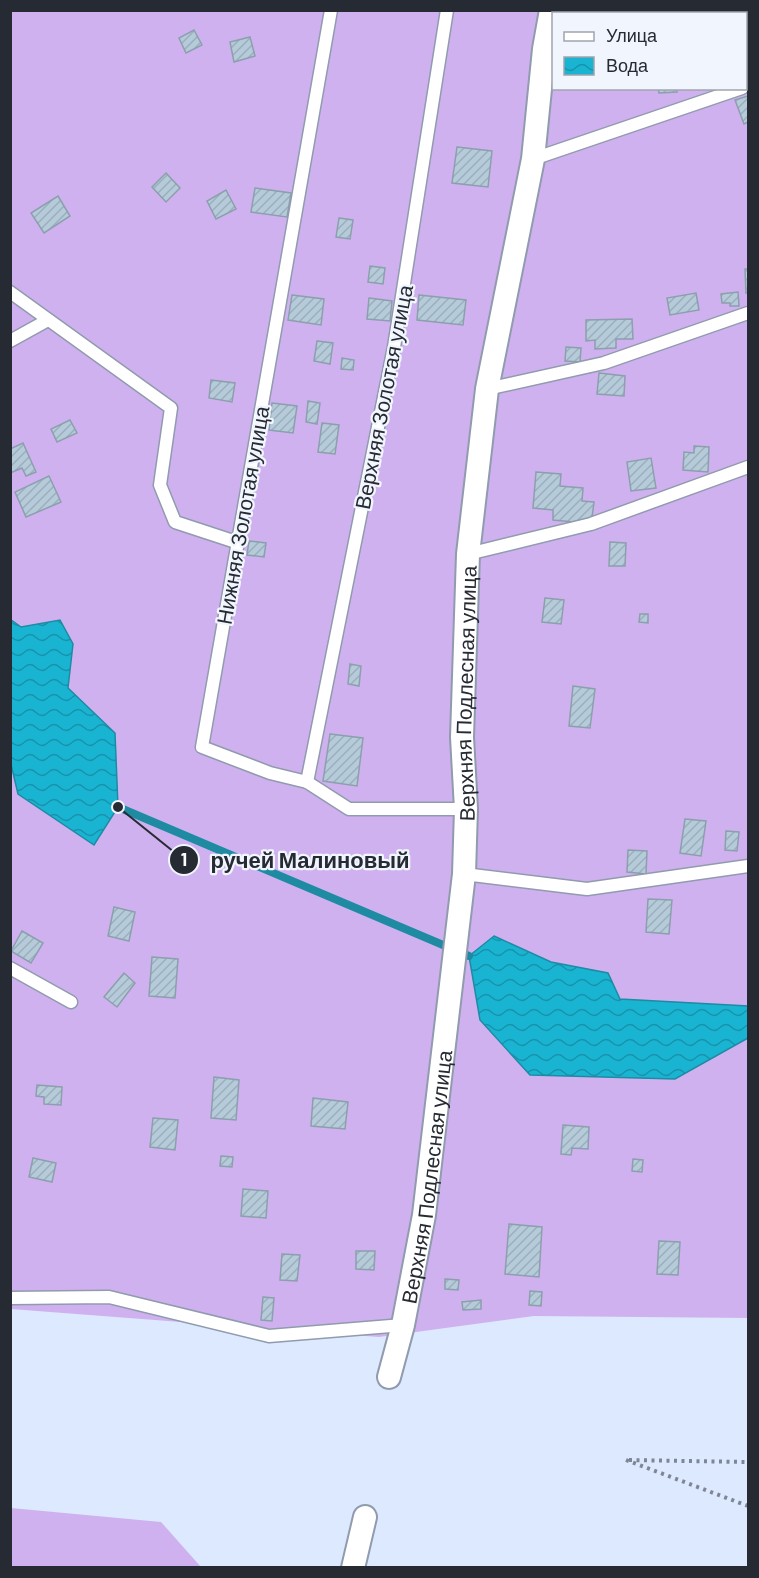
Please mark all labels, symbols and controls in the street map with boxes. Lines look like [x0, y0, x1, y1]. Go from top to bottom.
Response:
legend [552, 12, 747, 90]
text: Улица [606, 24, 658, 46]
text: Вода [606, 54, 649, 76]
street label: Верхняя Золотая улица [349, 282, 417, 511]
street label: Нижняя Золотая улица [210, 403, 274, 626]
street label: Верхняя Подлесная улица [449, 565, 480, 822]
callout: ручей Малиновый [169, 840, 422, 880]
text: ручей Малиновый [210, 846, 410, 873]
text: 1 [181, 848, 187, 870]
street label: Верхняя Подлесная улица [395, 1048, 456, 1306]

